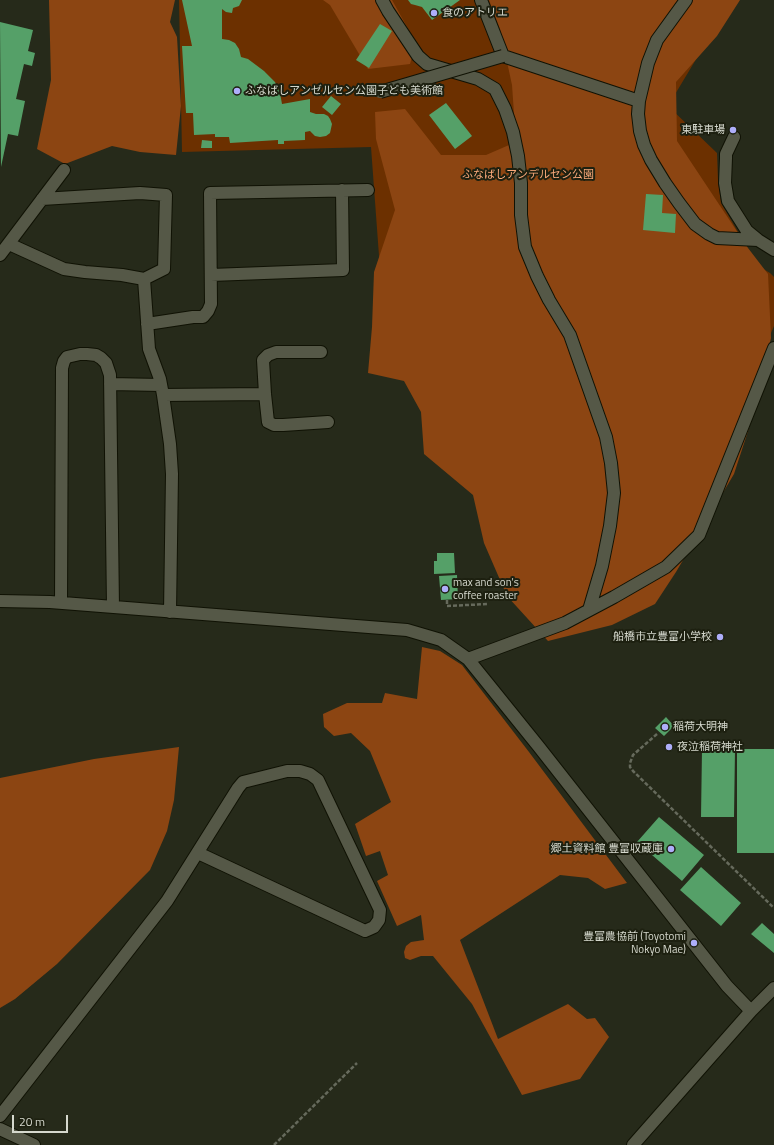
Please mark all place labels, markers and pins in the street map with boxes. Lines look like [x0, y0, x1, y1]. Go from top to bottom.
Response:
place label: 食のアトリエ [442, 6, 508, 20]
marker: 食のアトリエ [429, 8, 439, 18]
place label: ふなばしアンゼルセン公園子ども美術館 [245, 84, 443, 98]
marker: ふなばしアンゼルセン公園子ども美術館 [232, 86, 242, 96]
place label: 東駐車場 [681, 123, 725, 137]
marker: 東駐車場 [728, 125, 738, 135]
place label: max and son's coffee roaster [453, 576, 519, 602]
marker: max and son's coffee roaster [440, 584, 450, 594]
place label: 船橋市立豊富小学校 [613, 630, 712, 644]
marker: 船橋市立豊富小学校 [715, 632, 725, 642]
place label: 稲荷大明神 [673, 720, 728, 734]
marker: 稲荷大明神 [660, 722, 670, 732]
place label: 夜泣稲荷神社 [677, 740, 743, 754]
marker: 夜泣稲荷神社 [664, 742, 674, 752]
place label: 郷土資料館 豊富収蔵庫 [551, 842, 663, 856]
marker: 郷土資料館 豊富収蔵庫 [666, 844, 676, 854]
place label: 豊富農協前 (Toyotomi Nokyo Mae) [583, 930, 686, 956]
marker: 豊富農協前 (Toyotomi Nokyo Mae) [689, 938, 699, 948]

